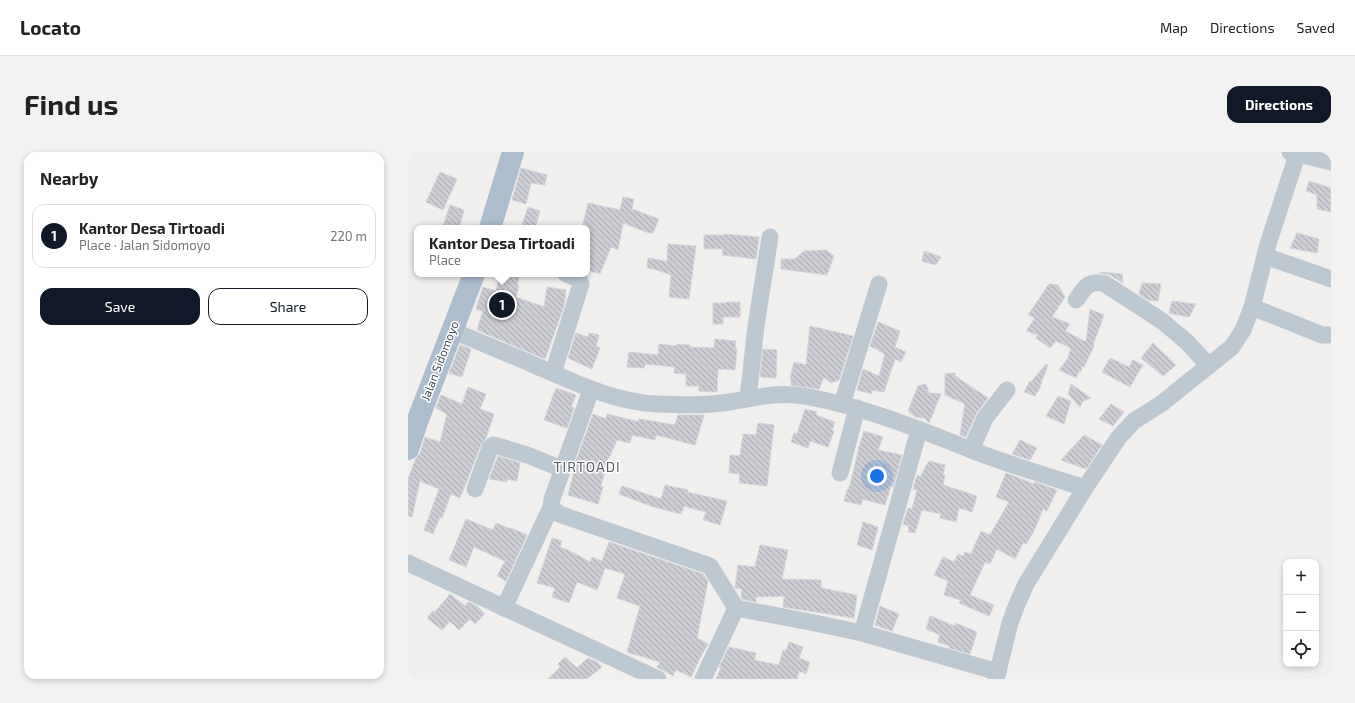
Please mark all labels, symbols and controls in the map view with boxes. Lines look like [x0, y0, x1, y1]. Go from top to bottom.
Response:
text: Locato [20, 16, 81, 39]
text: Map [1160, 19, 1188, 36]
text: Directions [1210, 19, 1275, 36]
text: Saved [1297, 19, 1335, 36]
button: Directions [1227, 86, 1331, 123]
text: Find us [24, 87, 118, 121]
text: Nearby [40, 168, 98, 188]
text: Kantor Desa Tirtoadi [79, 219, 225, 237]
popup [414, 225, 590, 277]
text: 1 [51, 228, 57, 244]
text: 220 m [330, 228, 367, 244]
text: Kantor Desa Tirtoadi [429, 234, 575, 252]
text: Place · Jalan Sidomoyo [79, 237, 211, 253]
text: Place [429, 252, 461, 268]
button: Save [40, 288, 200, 325]
button: Share [208, 288, 368, 325]
pin: 1 [489, 290, 515, 320]
street label: Jalan Sidomoyo [417, 319, 461, 402]
district label: TIRTOADI [553, 458, 621, 475]
your location [867, 466, 887, 486]
map controls [1283, 559, 1319, 667]
button: + [1283, 559, 1319, 595]
button: − [1283, 595, 1319, 631]
button: locate [1283, 631, 1319, 667]

